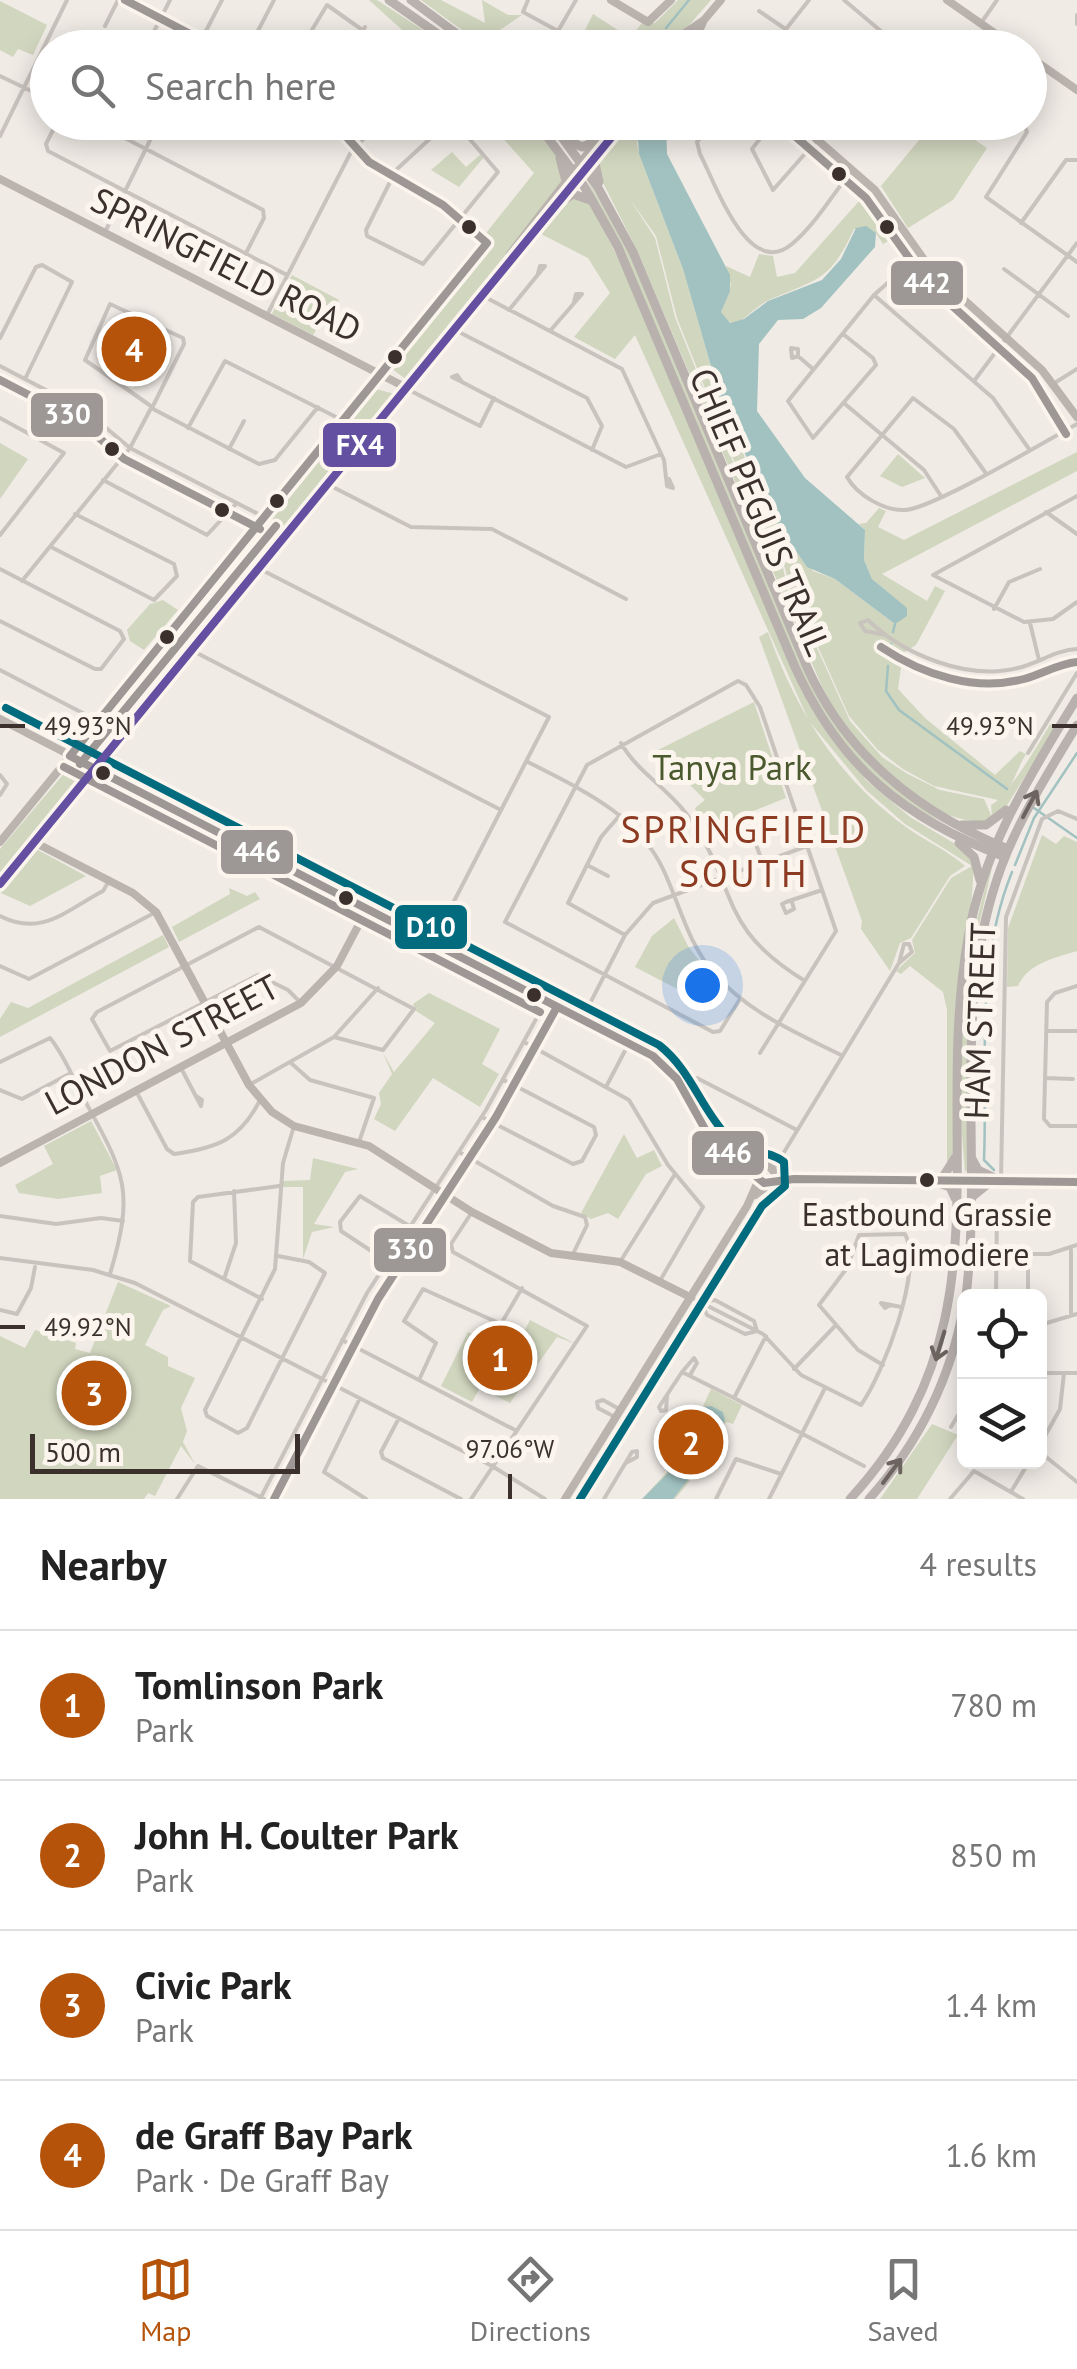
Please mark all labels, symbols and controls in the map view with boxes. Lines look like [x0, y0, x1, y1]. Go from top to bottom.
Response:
search box [30, 30, 1047, 140]
icon: search [65, 58, 120, 113]
text: Search here [145, 61, 337, 110]
unlabelled marker [829, 164, 849, 184]
street label: SPRINGFIELD ROAD [84, 176, 369, 352]
unlabelled marker [459, 217, 479, 237]
unlabelled marker [877, 217, 897, 237]
line badge: 442 [889, 259, 965, 307]
text: 442 [903, 264, 951, 301]
pin: 4 [102, 312, 166, 386]
unlabelled marker [385, 347, 405, 367]
street label: CHIEF PEGUIS TRAIL [680, 361, 842, 662]
line badge: 330 [29, 391, 105, 439]
text: 330 [43, 395, 91, 432]
line badge: FX4 [321, 421, 398, 469]
text: FX4 [336, 426, 384, 463]
unlabelled marker [102, 439, 122, 459]
unlabelled marker [267, 491, 287, 511]
unlabelled marker [212, 500, 232, 520]
unlabelled marker [157, 627, 177, 647]
text: 49.93°N [44, 710, 132, 742]
text: 49.93°N [946, 710, 1034, 742]
park label: Tanya Park [652, 744, 812, 790]
unlabelled marker [93, 763, 113, 783]
one-way arrow [1020, 789, 1040, 819]
district label: SPRINGFIELD SOUTH [621, 804, 868, 897]
line badge: 446 [219, 828, 295, 876]
text: 446 [233, 833, 281, 870]
unlabelled marker [336, 888, 356, 908]
line badge: D10 [393, 903, 469, 951]
text: D10 [406, 908, 456, 945]
street label: HAM STREET [953, 922, 1005, 1120]
your location [677, 960, 728, 1011]
street label: LONDON STREET [36, 963, 287, 1125]
unlabelled marker [524, 985, 544, 1005]
line badge: 446 [690, 1129, 766, 1177]
text: 446 [704, 1134, 752, 1171]
marker: Eastbound Grassie at Lagimodiere [917, 1170, 937, 1190]
place label: Eastbound Grassie at Lagimodiere [802, 1193, 1052, 1275]
line badge: 330 [372, 1226, 448, 1274]
text: 330 [386, 1230, 434, 1267]
map controls [957, 1289, 1047, 1469]
button: locate [957, 1289, 1047, 1379]
text: 49.92°N [44, 1311, 132, 1343]
pin: 1 [468, 1320, 532, 1396]
one-way arrow [930, 1330, 948, 1361]
pin: 3 [62, 1356, 126, 1430]
button: layers [957, 1379, 1047, 1469]
pin: 2 [658, 1404, 724, 1480]
scale bar [30, 1429, 300, 1474]
text: 500 m [45, 1433, 121, 1470]
text: 97.06°W [466, 1433, 555, 1465]
one-way arrow [881, 1458, 902, 1485]
text: Nearby [40, 1537, 167, 1592]
text: 4 results [919, 1543, 1037, 1585]
text: Tomlinson Park [135, 1660, 383, 1709]
text: 1 [63, 1684, 82, 1726]
text: 780 m [950, 1684, 1037, 1726]
text: Park [135, 1709, 194, 1751]
text: John H. Coulter Park [135, 1810, 458, 1859]
text: 2 [63, 1834, 82, 1876]
text: 850 m [950, 1834, 1037, 1876]
text: Park [135, 1859, 194, 1901]
text: Civic Park [135, 1960, 291, 2009]
text: 3 [63, 1984, 82, 2026]
text: 1.4 km [945, 1984, 1037, 2026]
text: Park [135, 2009, 194, 2051]
text: de Graff Bay Park [135, 2110, 412, 2159]
text: 4 [63, 2134, 82, 2176]
text: 1.6 km [945, 2134, 1037, 2176]
text: Park · De Graff Bay [135, 2159, 389, 2201]
tab: Map [138, 2252, 193, 2349]
tab: Directions [470, 2252, 591, 2349]
tab: Saved [867, 2252, 939, 2349]

